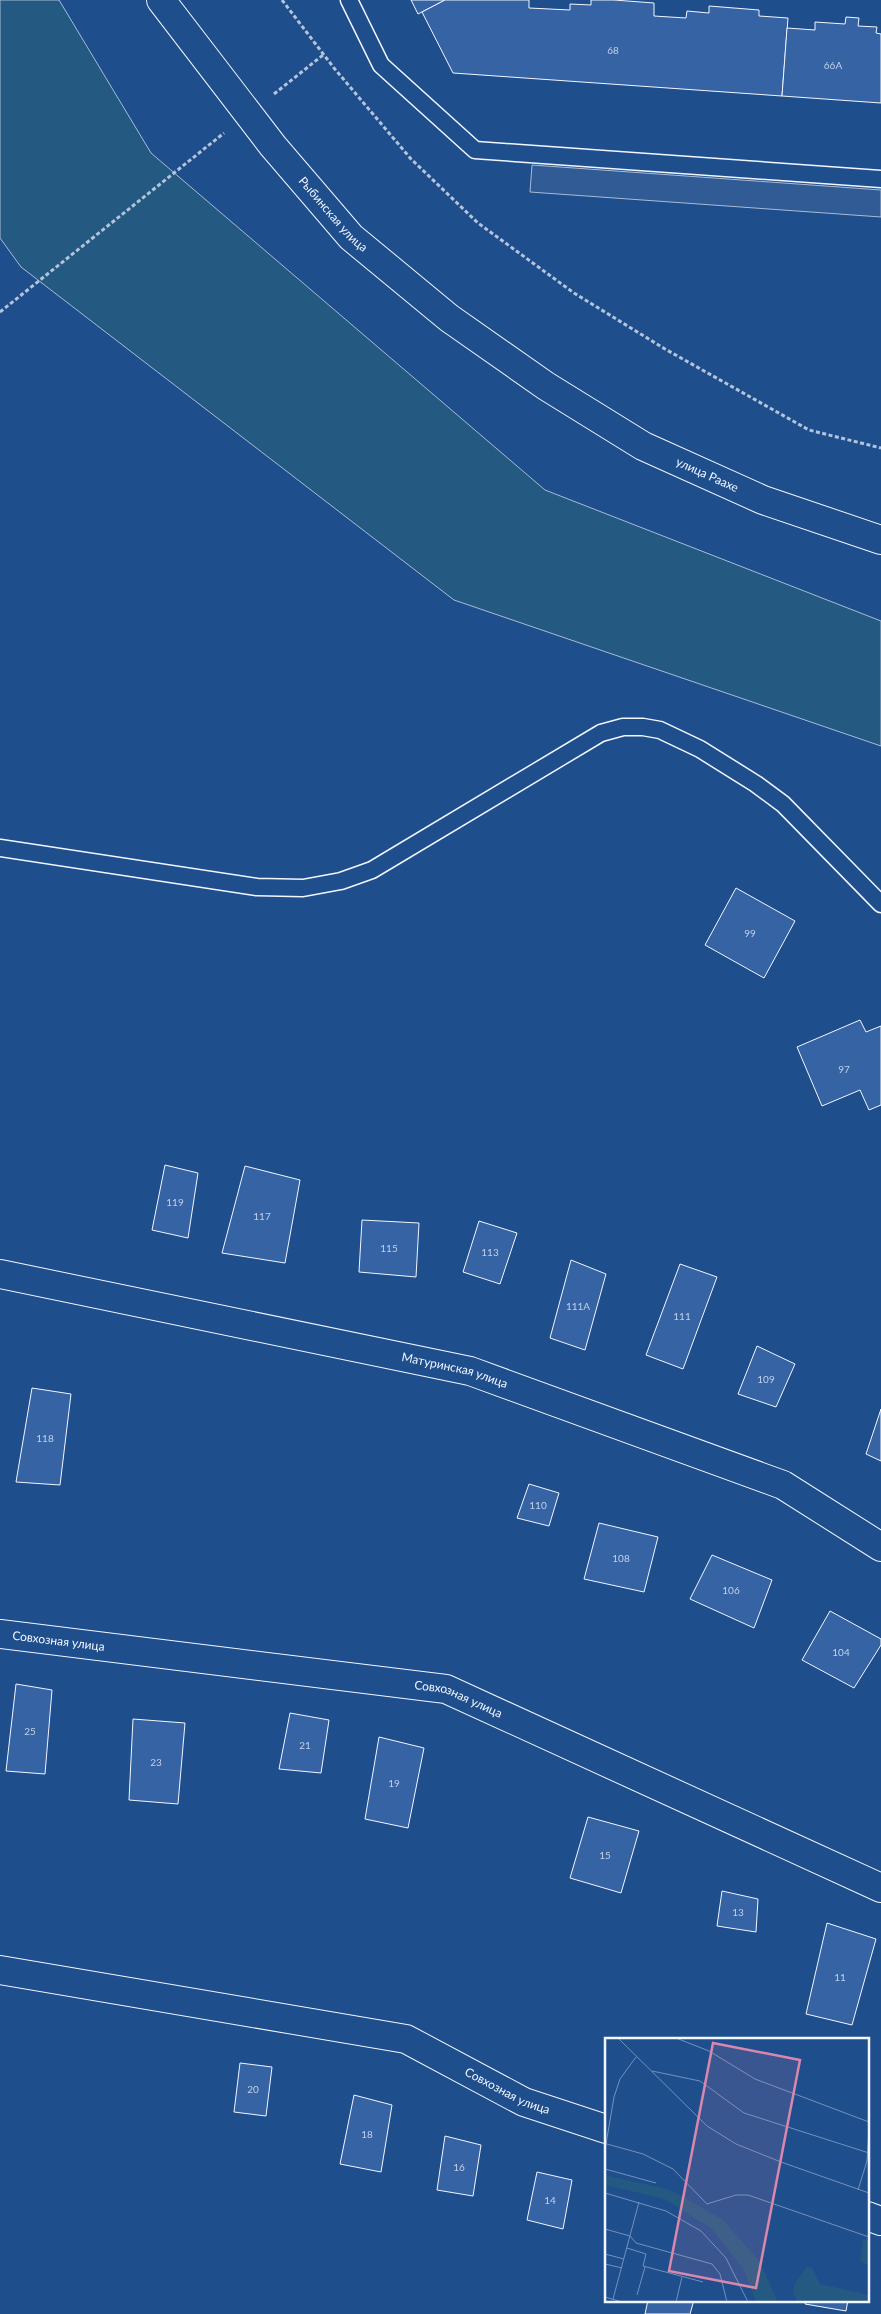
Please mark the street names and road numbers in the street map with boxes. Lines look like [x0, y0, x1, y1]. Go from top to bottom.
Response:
street label: Рыбинская улица [296, 173, 371, 255]
street label: улица Раахе [674, 454, 741, 495]
street label: Матуринская улица [401, 1349, 510, 1391]
street label: Совхозная улица [12, 1628, 106, 1654]
street label: Совхозная улица [414, 1677, 505, 1721]
street label: Совхозная улица [462, 2064, 552, 2117]

